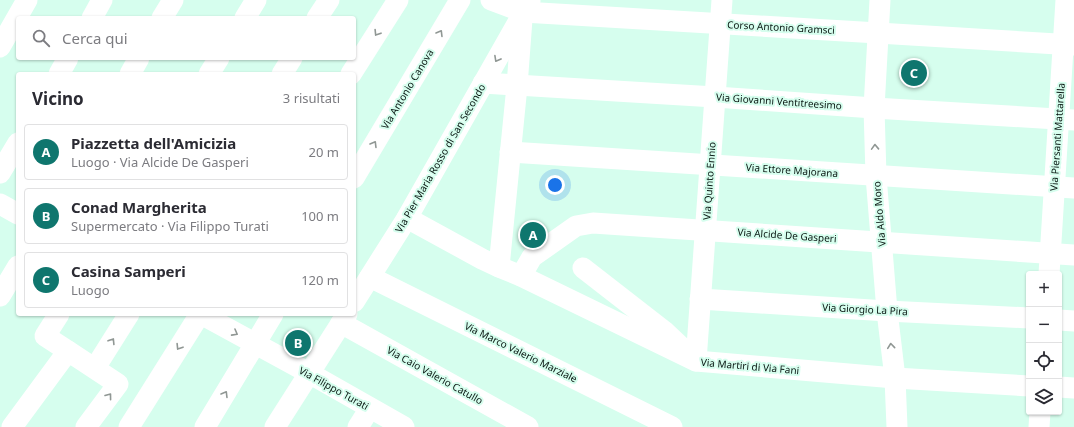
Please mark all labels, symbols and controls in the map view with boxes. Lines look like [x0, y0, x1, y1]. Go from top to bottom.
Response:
search box [16, 16, 356, 60]
street label: Corso Antonio Gramsci [727, 17, 835, 37]
icon: search [30, 27, 52, 49]
text: Cerca qui [62, 28, 128, 48]
one-way arrow [374, 29, 382, 36]
one-way arrow [436, 30, 443, 37]
street label: Via Antonio Canova [378, 46, 436, 132]
one-way arrow [494, 54, 501, 62]
pin: C [901, 58, 927, 88]
street label: Via Pier Maria Rosso di San Secondo [392, 81, 488, 235]
street label: Via Piersanti Mattarella [1046, 82, 1068, 192]
text: Vicino [32, 87, 84, 110]
text: 3 risultati [283, 89, 340, 107]
street label: Via Giovanni Ventitreesimo [716, 90, 842, 112]
text: Piazzetta dell'Amicizia [71, 133, 236, 153]
one-way arrow [369, 141, 377, 148]
street label: Via Quinto Ennio [699, 141, 719, 221]
text: A [42, 143, 51, 161]
text: 20 m [309, 143, 339, 161]
one-way arrow [871, 144, 879, 150]
text: Luogo · Via Alcide De Gasperi [71, 153, 249, 171]
street label: Via Ettore Majorana [745, 160, 839, 180]
your location [545, 175, 565, 195]
street label: Via Aldo Moro [869, 181, 889, 247]
text: Conad Margherita [71, 197, 207, 217]
text: B [42, 207, 50, 225]
text: 100 m [301, 207, 339, 225]
text: Supermercato · Via Filippo Turati [71, 217, 269, 235]
pin: A [520, 220, 546, 250]
street label: Via Alcide De Gasperi [737, 225, 837, 245]
text: Casina Samperi [71, 261, 186, 281]
text: C [42, 271, 50, 289]
text: 120 m [301, 271, 339, 289]
map controls [1026, 271, 1062, 415]
button: + [1026, 271, 1062, 307]
text: Luogo [71, 281, 110, 299]
street label: Via Giorgio La Pira [822, 300, 908, 318]
button: − [1026, 307, 1062, 343]
street label: Via Marco Valerio Marziale [462, 319, 580, 386]
one-way arrow [231, 328, 238, 336]
pin: B [285, 328, 311, 358]
one-way arrow [107, 338, 115, 345]
one-way arrow [177, 343, 184, 350]
street label: Via Caio Valerio Catullo [384, 343, 486, 407]
one-way arrow [887, 343, 896, 349]
button: locate [1026, 343, 1062, 379]
street label: Via Martiri di Via Fani [700, 355, 800, 377]
street label: Via Filippo Turati [297, 363, 371, 413]
button: layers [1026, 379, 1062, 415]
one-way arrow [220, 391, 228, 398]
one-way arrow [104, 393, 111, 400]

